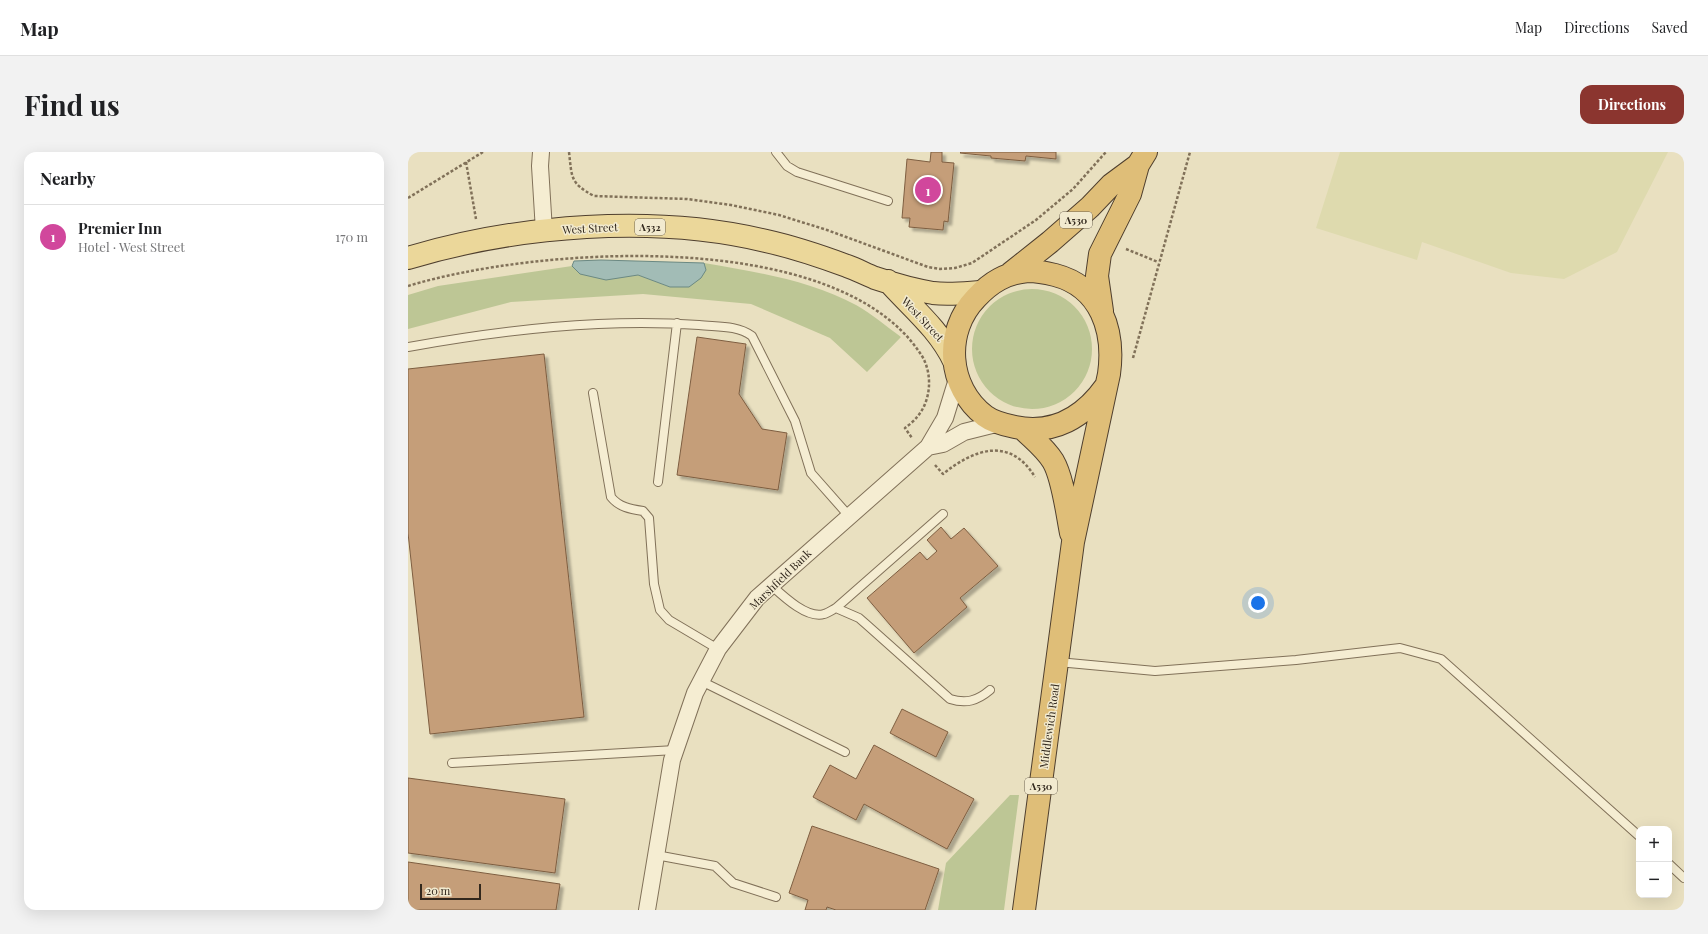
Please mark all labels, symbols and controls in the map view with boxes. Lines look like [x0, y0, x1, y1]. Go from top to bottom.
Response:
text: Map [20, 15, 59, 41]
text: Map [1515, 18, 1542, 37]
text: Directions [1564, 18, 1630, 37]
text: Saved [1652, 18, 1688, 37]
button: Directions [1580, 85, 1684, 124]
text: Find us [24, 86, 120, 123]
text: Nearby [40, 167, 95, 189]
pin: 1 [915, 175, 941, 205]
road number: A530 [1060, 212, 1092, 228]
text: Premier Inn [78, 218, 162, 238]
street label: West Street [561, 219, 618, 237]
road number: A532 [635, 219, 665, 235]
text: 1 [51, 228, 55, 245]
text: 170 m [335, 228, 368, 245]
text: Hotel · West Street [78, 238, 185, 255]
street label: West Street [898, 293, 948, 345]
street label: Marshfield Bank [746, 546, 814, 612]
your location [1248, 593, 1268, 613]
street label: Middlewich Road [1036, 682, 1062, 769]
road number: A530 [1025, 778, 1057, 794]
map controls [1636, 826, 1672, 898]
button: + [1636, 826, 1672, 862]
button: − [1636, 862, 1672, 898]
scale bar [420, 882, 481, 901]
text: 20 m [426, 883, 450, 898]

